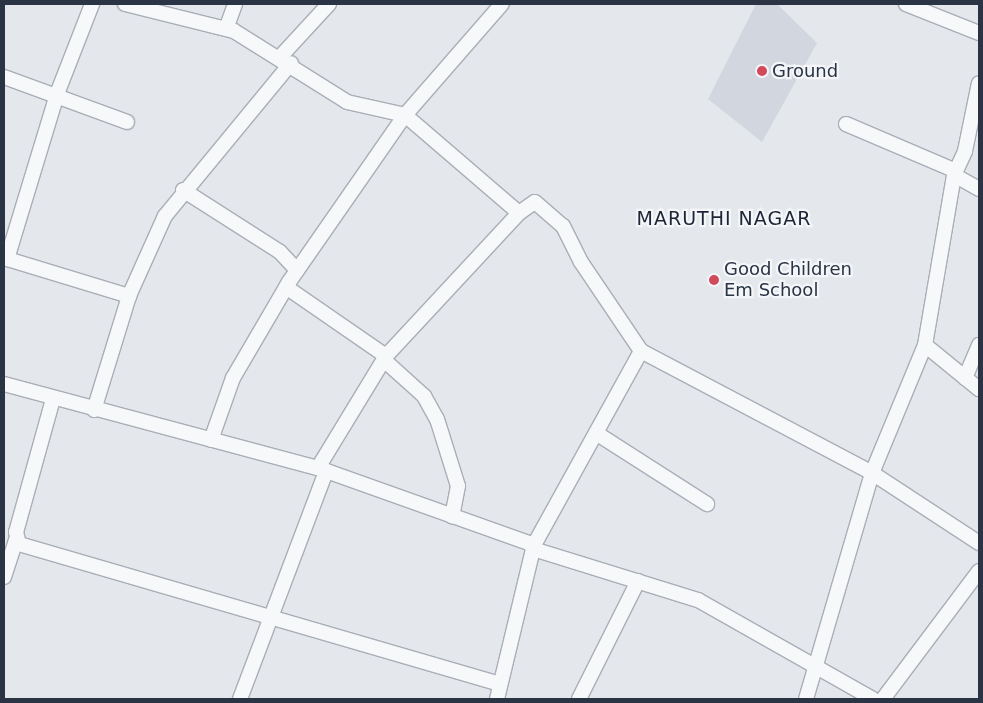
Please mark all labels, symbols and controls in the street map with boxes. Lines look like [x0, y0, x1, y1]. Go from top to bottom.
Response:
place label: Ground [772, 60, 838, 82]
marker: Ground [756, 65, 768, 77]
district label: MARUTHI NAGAR [635, 208, 813, 230]
place label: Good Children Em School [724, 259, 852, 302]
marker: Good Children Em School [708, 274, 720, 286]

